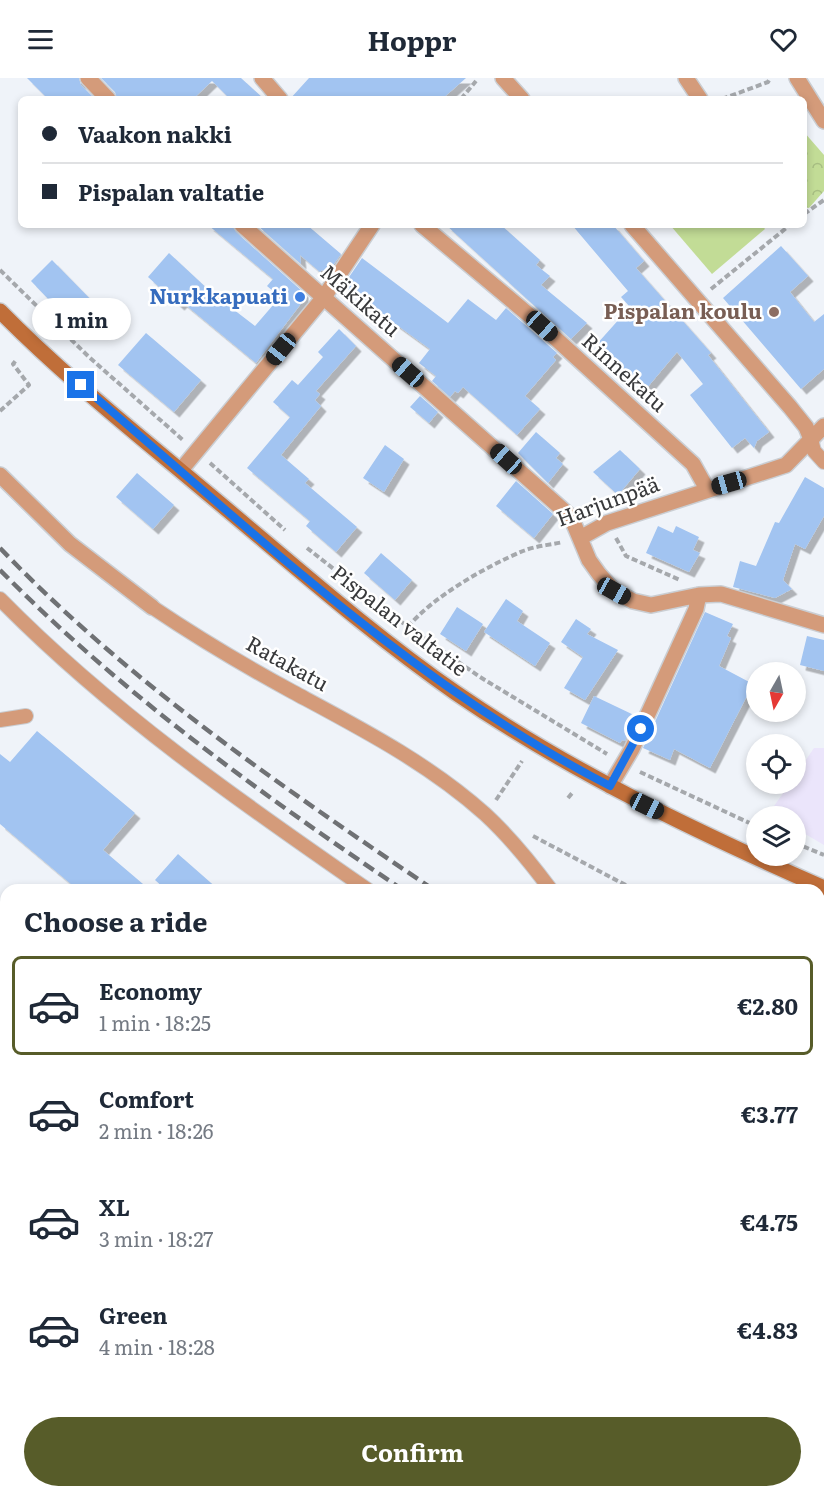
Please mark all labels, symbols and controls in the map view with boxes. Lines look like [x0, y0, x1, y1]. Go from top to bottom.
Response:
text: Hoppr [368, 19, 456, 59]
icon: menu [24, 23, 57, 56]
icon: heart [767, 23, 800, 56]
text: Vaakon nakki [78, 117, 232, 150]
text: Pispalan valtatie [78, 175, 264, 208]
street label: Mäkikatu [315, 256, 408, 343]
place label: Nurkkapuati [149, 279, 288, 310]
marker: Nurkkapuati [293, 290, 307, 304]
place label: Pispalan koulu [603, 294, 762, 325]
callout: 1 min [32, 298, 130, 340]
text: 1 min [55, 304, 108, 334]
marker: Pispalan koulu [767, 305, 781, 319]
car [523, 307, 561, 345]
street label: Rinnekatu [576, 324, 675, 418]
car [263, 329, 299, 369]
car [389, 353, 427, 391]
route end [67, 371, 94, 398]
car [487, 440, 525, 478]
street label: Harjunpää [551, 466, 664, 533]
car [709, 469, 749, 497]
street label: Pispalan valtatie [326, 556, 475, 682]
car [594, 574, 634, 608]
street label: Ratakatu [241, 626, 335, 697]
north arrow [746, 662, 806, 722]
map controls [746, 662, 806, 866]
route start [627, 715, 654, 742]
button: locate [746, 734, 806, 794]
car [627, 790, 667, 822]
button: layers [746, 806, 806, 866]
text: Choose a ride [24, 900, 207, 940]
text: Economy [99, 974, 202, 1007]
icon: car [27, 979, 81, 1033]
text: €2.80 [737, 989, 798, 1022]
text: 1 min · 18:25 [99, 1007, 211, 1037]
text: Comfort [99, 1082, 194, 1115]
icon: car [27, 1087, 81, 1141]
text: €3.77 [741, 1097, 798, 1130]
text: 2 min · 18:26 [99, 1115, 214, 1145]
text: XL [99, 1190, 130, 1223]
icon: car [27, 1195, 81, 1249]
text: €4.75 [740, 1205, 798, 1238]
text: 3 min · 18:27 [99, 1223, 214, 1253]
text: Green [99, 1298, 168, 1331]
icon: car [27, 1303, 81, 1357]
text: €4.83 [737, 1313, 798, 1346]
text: 4 min · 18:28 [99, 1331, 215, 1361]
button: Confirm [24, 1417, 801, 1486]

